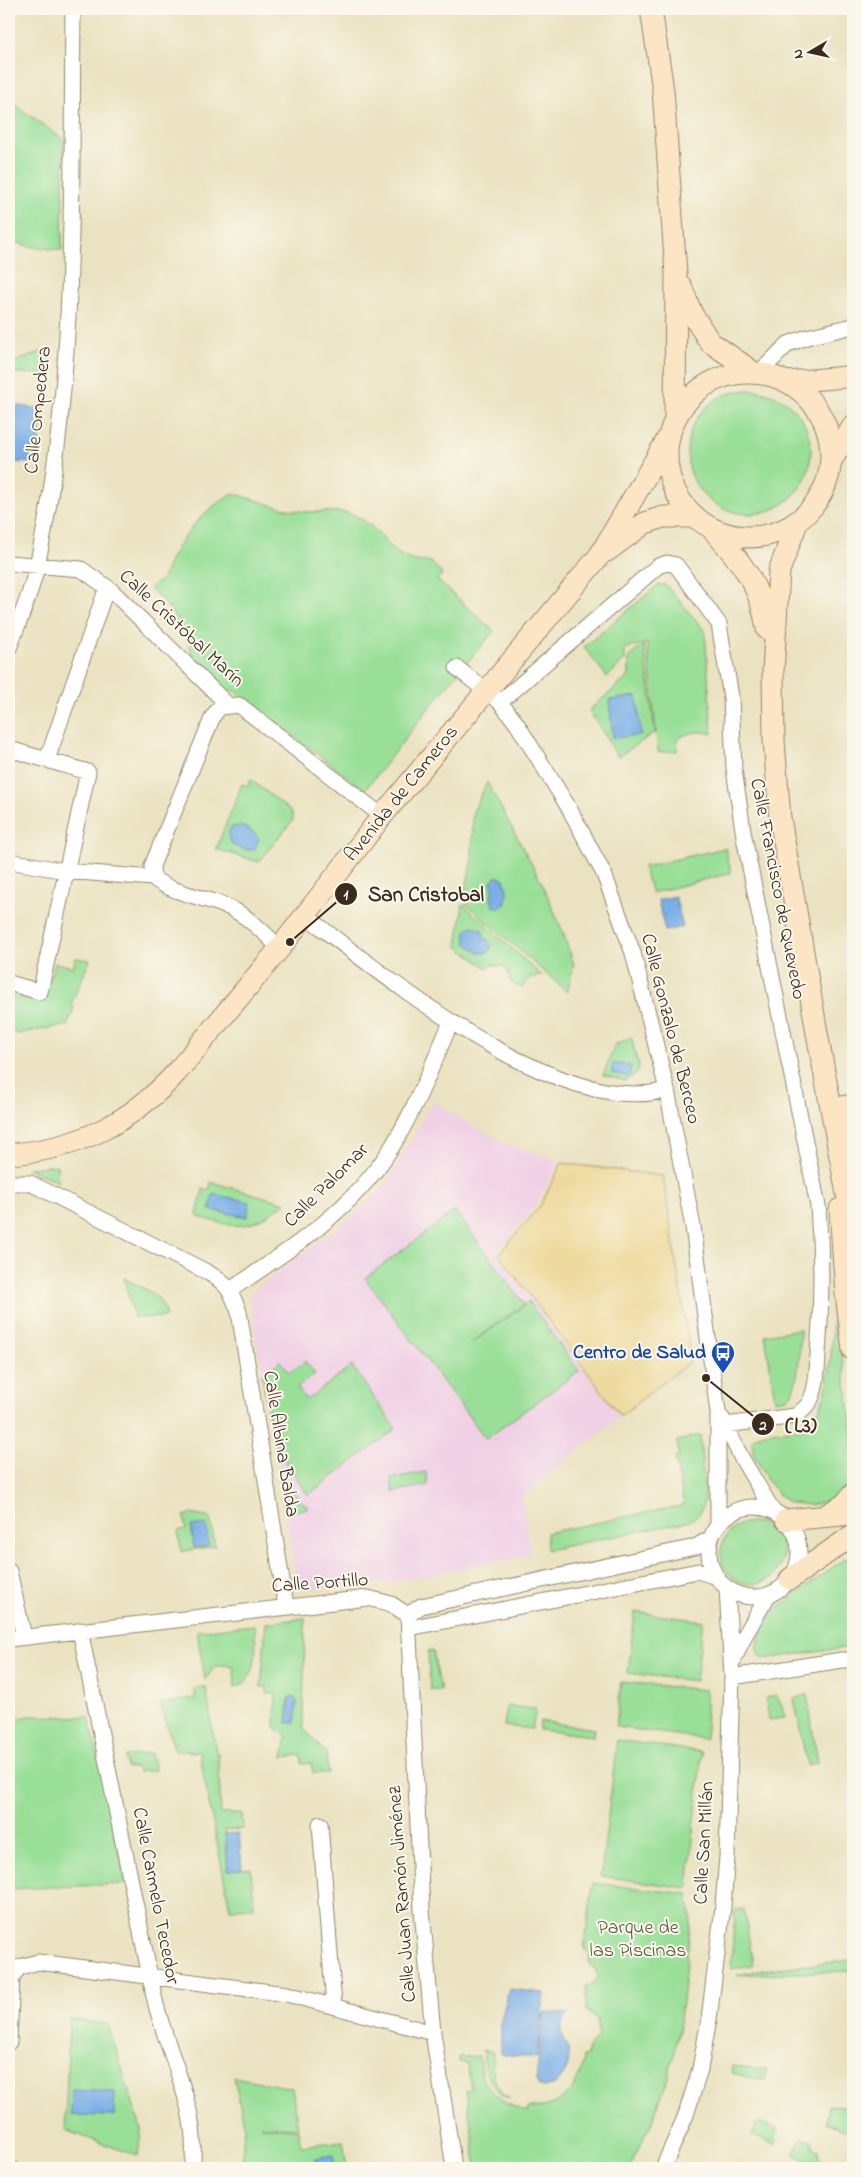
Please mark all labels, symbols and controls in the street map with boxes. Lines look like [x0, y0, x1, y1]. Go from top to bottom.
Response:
north arrow [784, 28, 834, 78]
text: N [788, 47, 810, 60]
street label: Calle Ompedera [18, 345, 60, 475]
street label: Calle Cristóbal Marín [112, 563, 250, 695]
street label: Avenida de Cameros [338, 719, 466, 869]
street label: Calle Francisco de Quevedo [741, 776, 813, 1002]
callout: San Cristobal [333, 876, 494, 912]
text: San Cristobal [368, 881, 485, 911]
text: 1 [344, 884, 349, 906]
street label: Calle Gonzalo de Berceo [632, 931, 708, 1127]
street label: Calle Palomar [278, 1136, 377, 1235]
place label: Centro de Salud [573, 1339, 707, 1368]
bus stop icon: Centro de Salud [710, 1340, 736, 1374]
street label: Calle Albina Balda [254, 1369, 306, 1519]
callout: (L3) [750, 1406, 826, 1442]
text: (L3) [785, 1412, 818, 1442]
text: 2 [758, 1415, 767, 1437]
street label: Calle Portillo [271, 1566, 369, 1602]
street label: Calle San Millán [687, 1780, 723, 1905]
street label: Calle Juan Ramón Jiménez [381, 1784, 425, 2003]
street label: Calle Carmelo Tecedor [124, 1805, 187, 1988]
park label: Parque de las Piscinas [590, 1914, 686, 1966]

